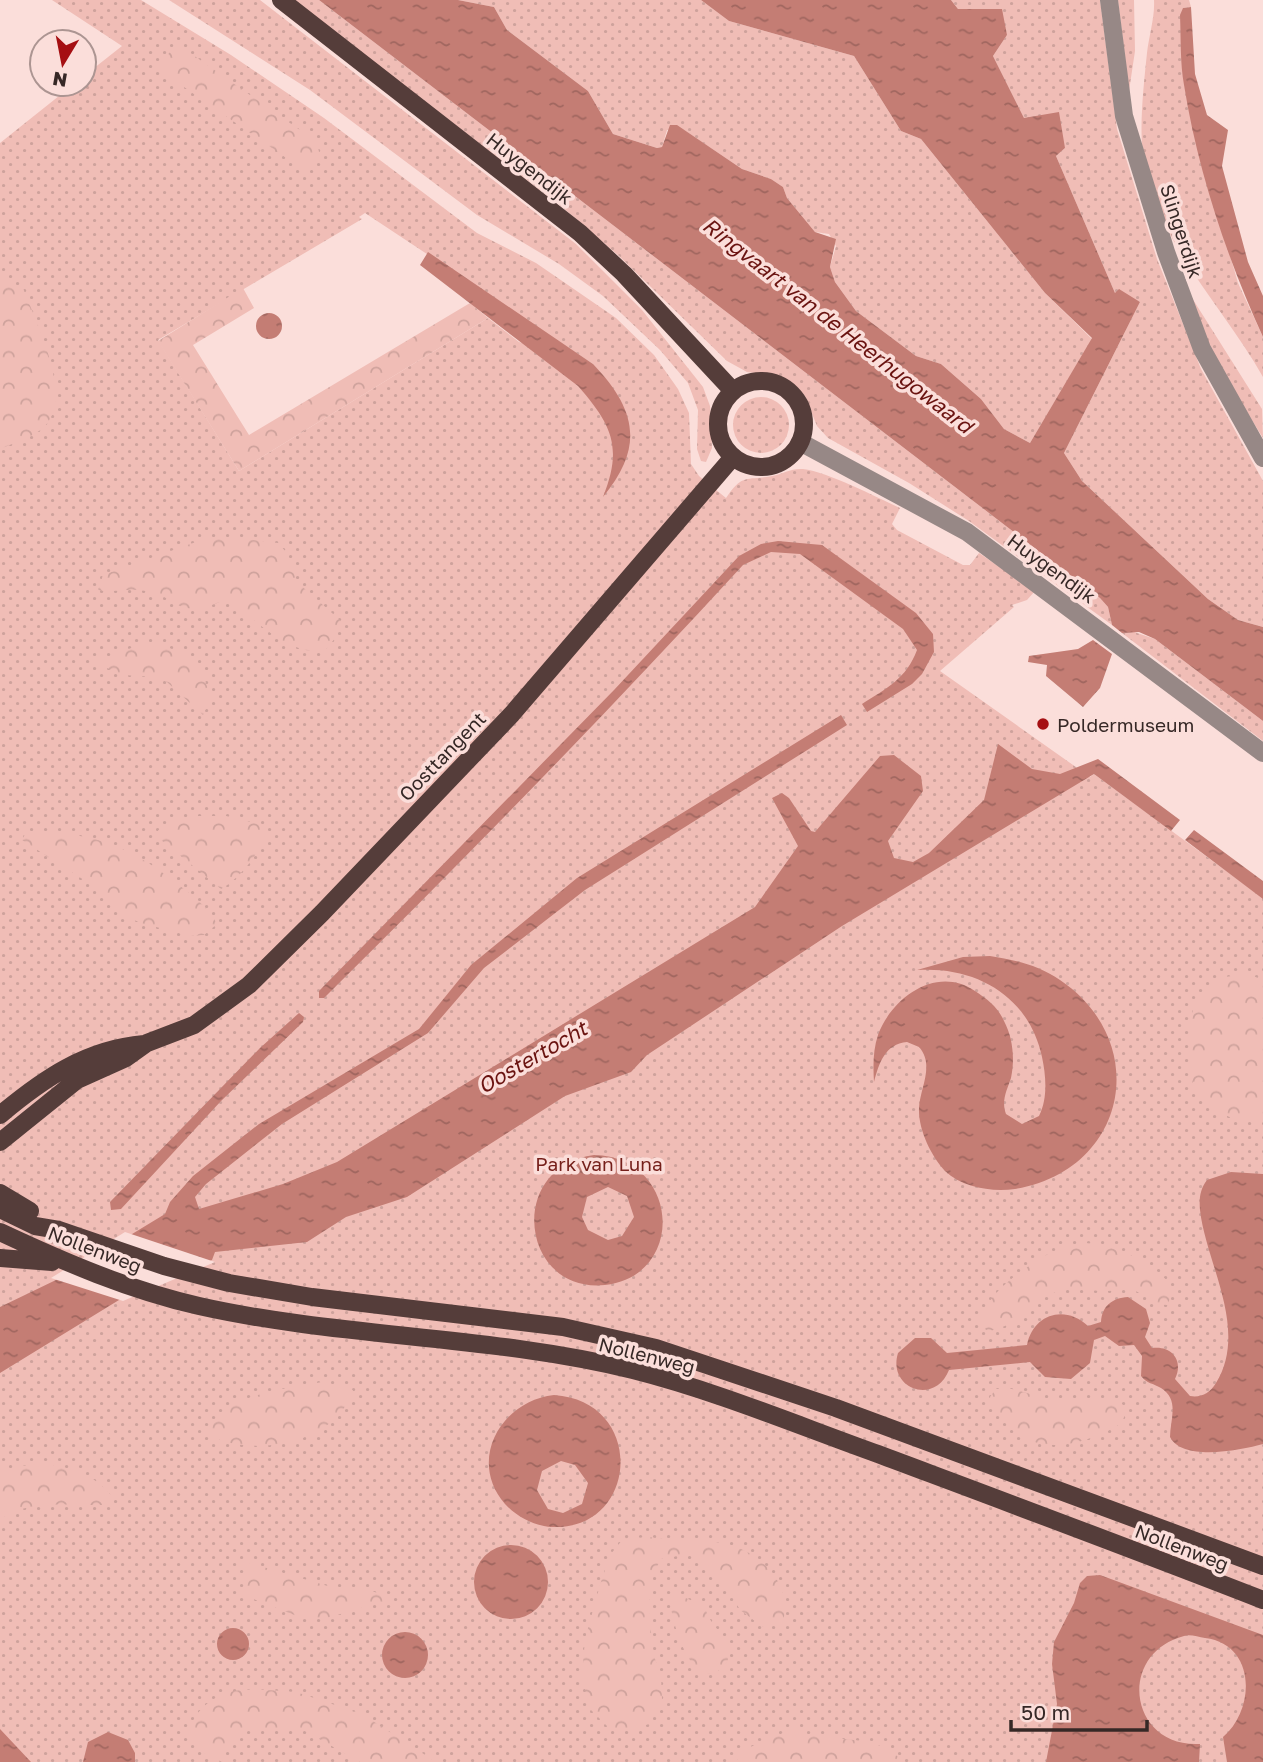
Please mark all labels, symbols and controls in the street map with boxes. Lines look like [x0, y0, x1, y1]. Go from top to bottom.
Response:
north arrow [28, 28, 98, 98]
text: N [51, 68, 69, 93]
street label: Huygendijk [482, 127, 578, 209]
street label: Slingerdijk [1156, 181, 1208, 281]
water label: Ringvaart van de Heerhugowaard [698, 212, 980, 440]
street label: Huygendijk [1003, 528, 1101, 608]
street label: Oosttangent [394, 707, 490, 805]
place label: Poldermuseum [1057, 713, 1194, 736]
marker: Poldermuseum [1035, 716, 1051, 732]
water label: Oostertocht [473, 1014, 594, 1099]
park label: Park van Luna [535, 1152, 663, 1175]
street label: Nollenweg [45, 1221, 145, 1277]
street label: Nollenweg [597, 1332, 697, 1378]
street label: Nollenweg [1132, 1519, 1232, 1575]
scale bar [1011, 1688, 1148, 1732]
text: 50 m [1021, 1699, 1070, 1725]

